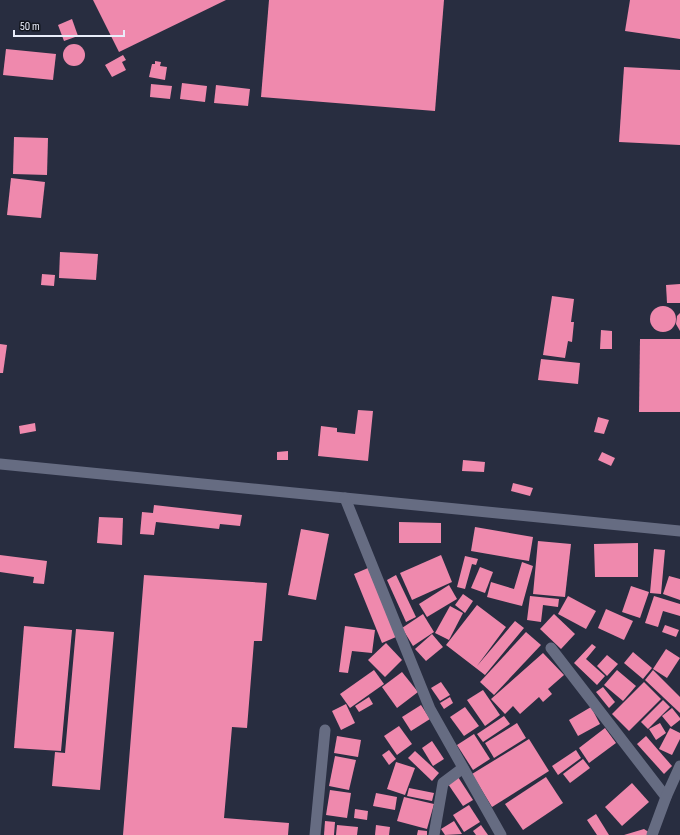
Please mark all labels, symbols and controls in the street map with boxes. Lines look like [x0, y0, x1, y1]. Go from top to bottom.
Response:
scale bar [14, 12, 124, 38]
text: 50 m [20, 19, 40, 34]

